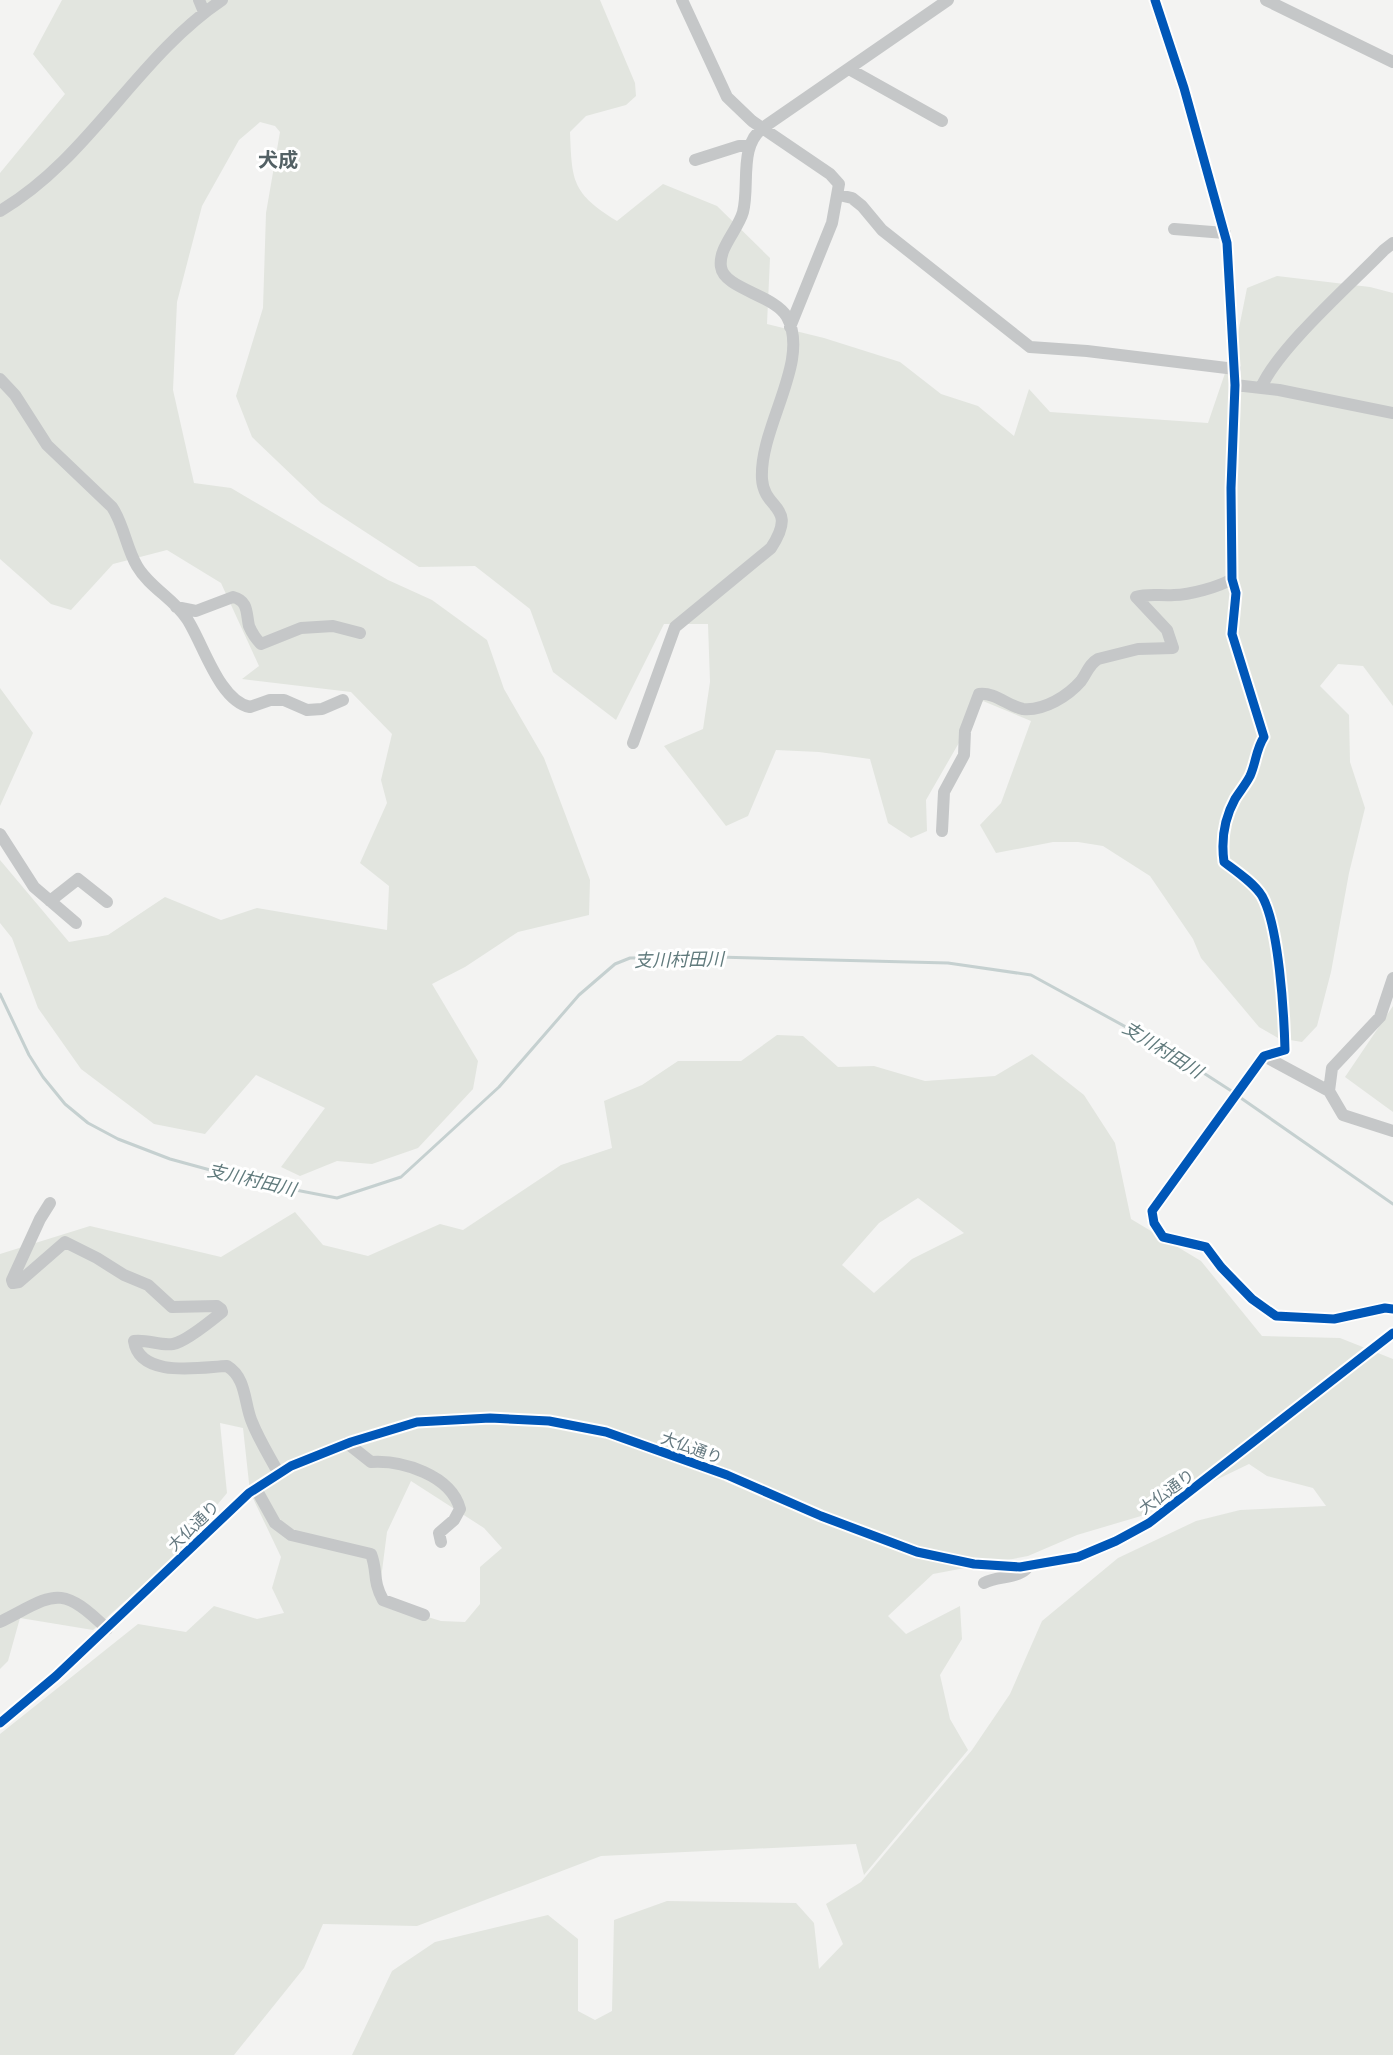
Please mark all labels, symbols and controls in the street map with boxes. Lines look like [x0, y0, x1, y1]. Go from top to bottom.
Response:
district label: 犬成 [258, 147, 298, 171]
water label: 支川村田川 [634, 947, 726, 971]
water label: 支川村田川 [1119, 1016, 1209, 1083]
water label: 支川村田川 [206, 1158, 300, 1200]
street label: 大仏通り [659, 1427, 725, 1467]
street label: 大仏通り [1135, 1465, 1197, 1517]
street label: 大仏通り [163, 1496, 223, 1554]

